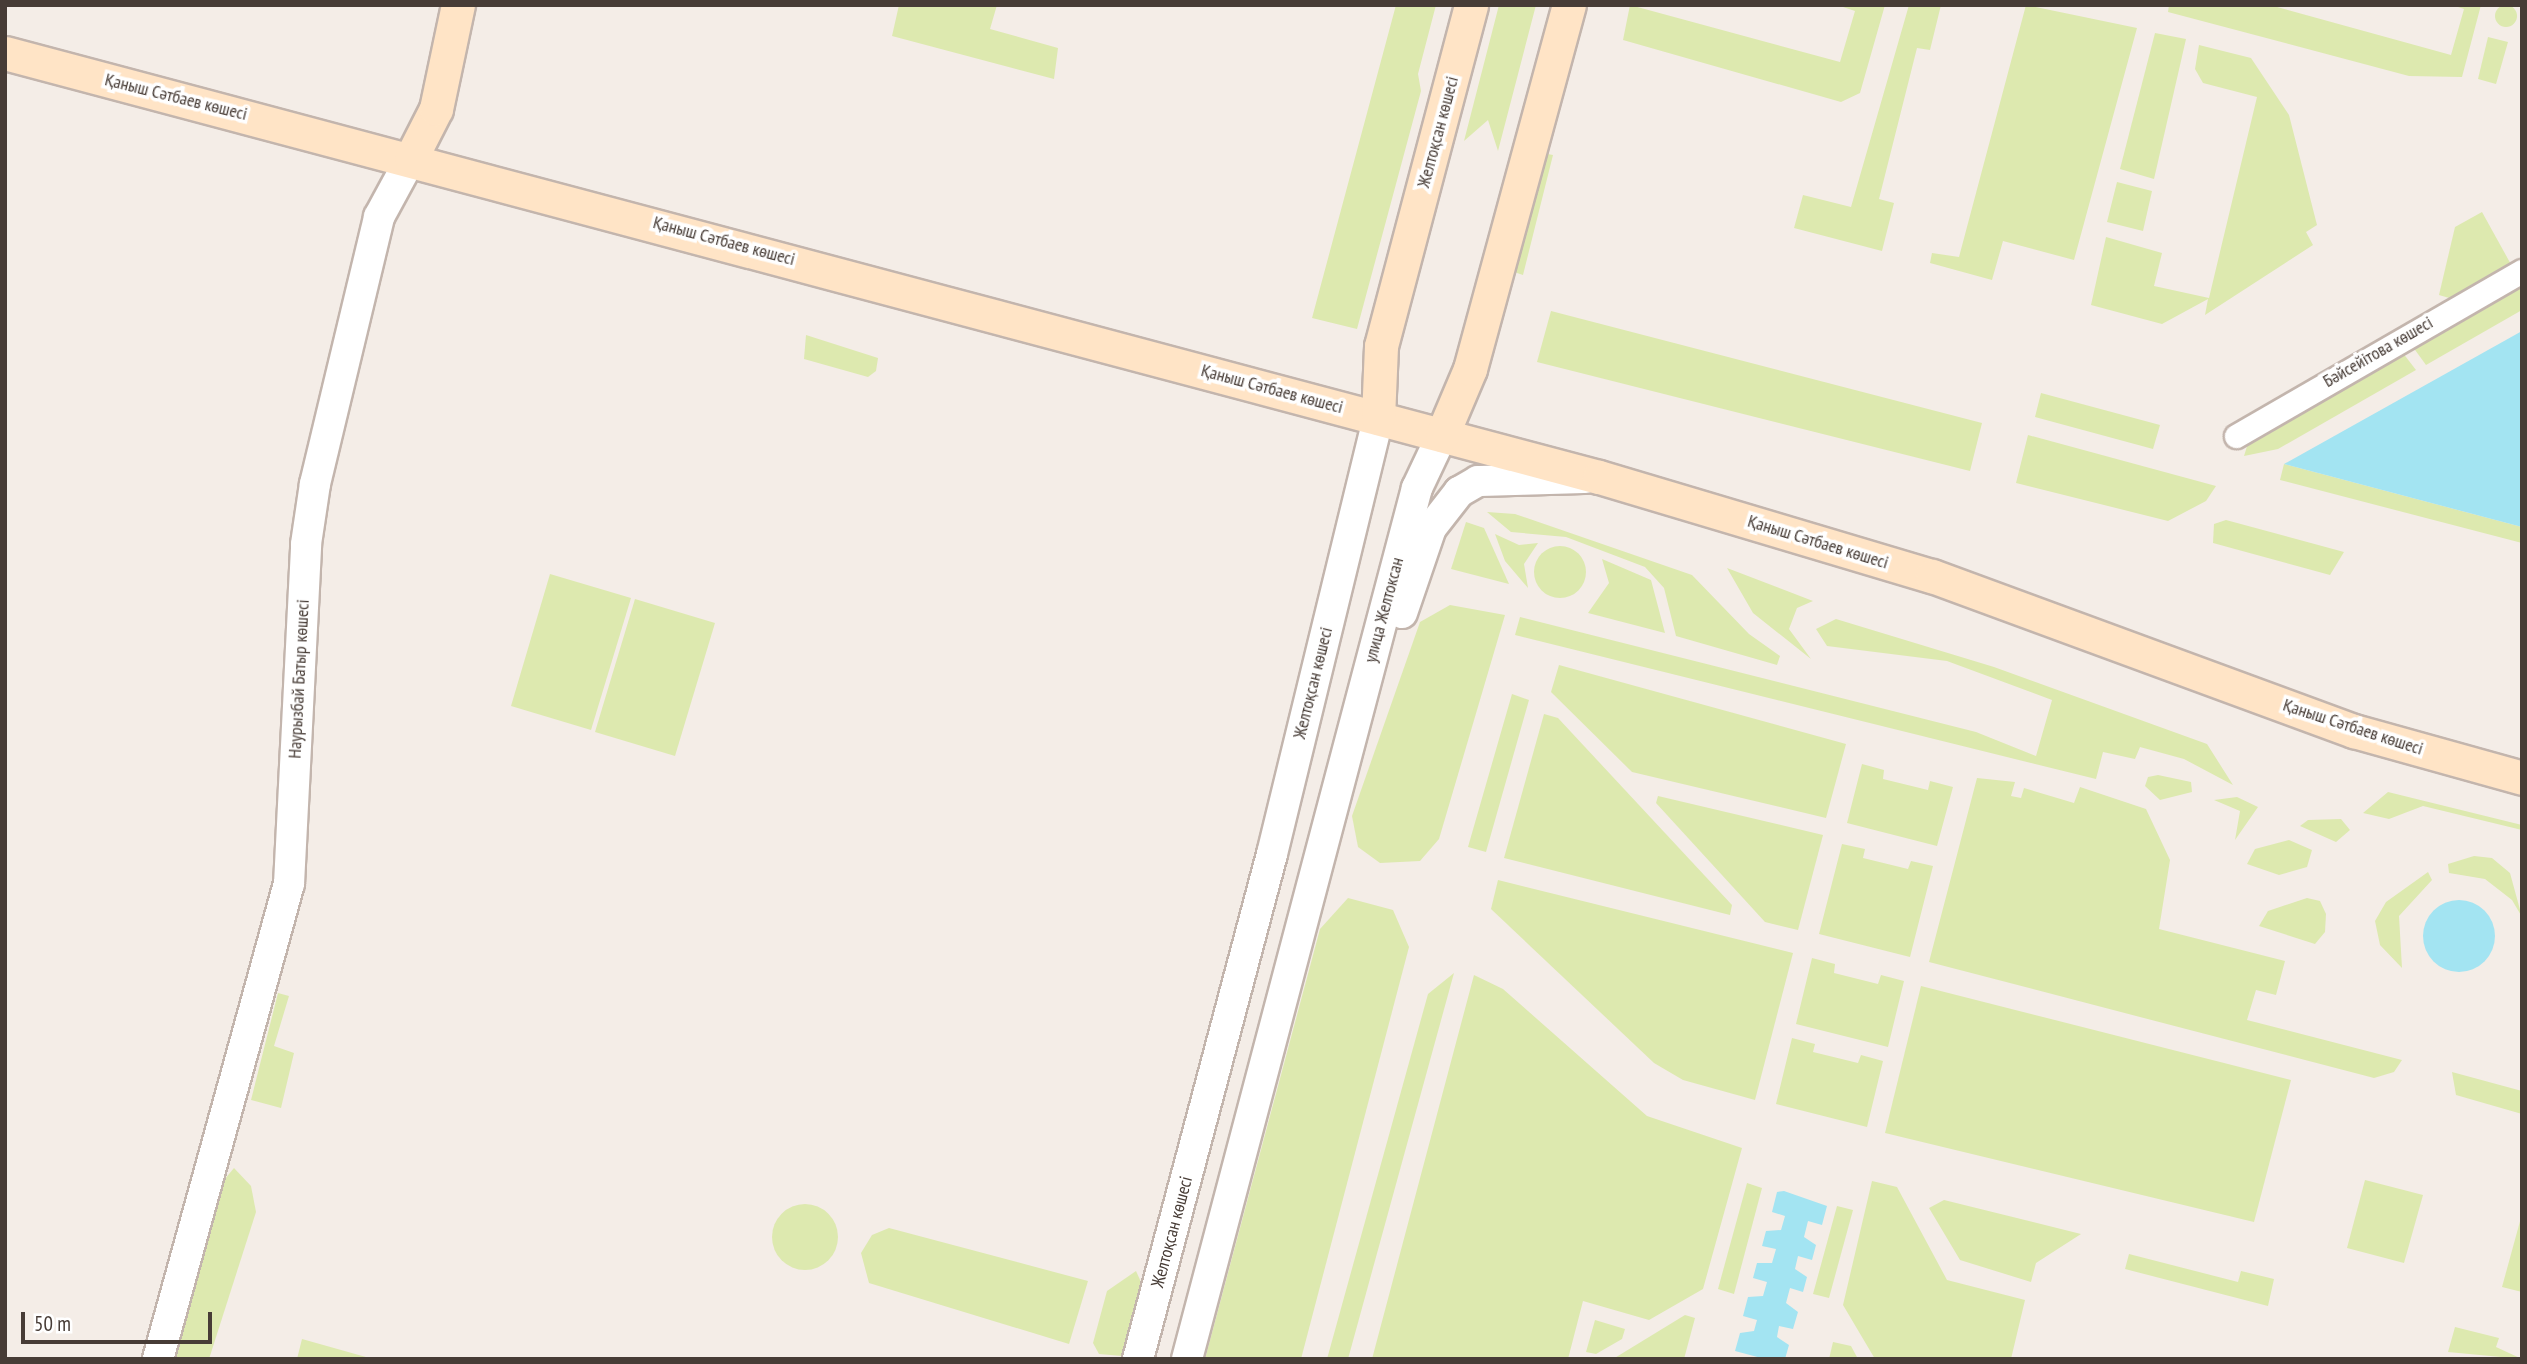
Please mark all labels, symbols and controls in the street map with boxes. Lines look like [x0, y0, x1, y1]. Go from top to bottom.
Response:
street label: Қаныш Сәтбаев көшесі [103, 69, 249, 125]
street label: Желтоқсан көшесі [1413, 74, 1463, 190]
street label: Қаныш Сәтбаев көшесі [651, 212, 797, 270]
street label: Бәйсейітова көшесі [2319, 312, 2437, 392]
street label: Қаныш Сәтбаев көшесі [1199, 360, 1345, 418]
street label: Қаныш Сәтбаев көшесі [1745, 510, 1891, 574]
street label: улица Желтоксан [1360, 555, 1408, 665]
street label: Наурызбай Батыр көшесі [284, 599, 314, 759]
street label: Желтоқсан көшесі [1289, 625, 1337, 741]
street label: Қаныш Сәтбаев көшесі [2280, 694, 2426, 760]
street label: Желтоқсан көшесі [1147, 1174, 1197, 1290]
scale bar [24, 1298, 215, 1342]
text: 50 m [34, 1310, 71, 1337]

